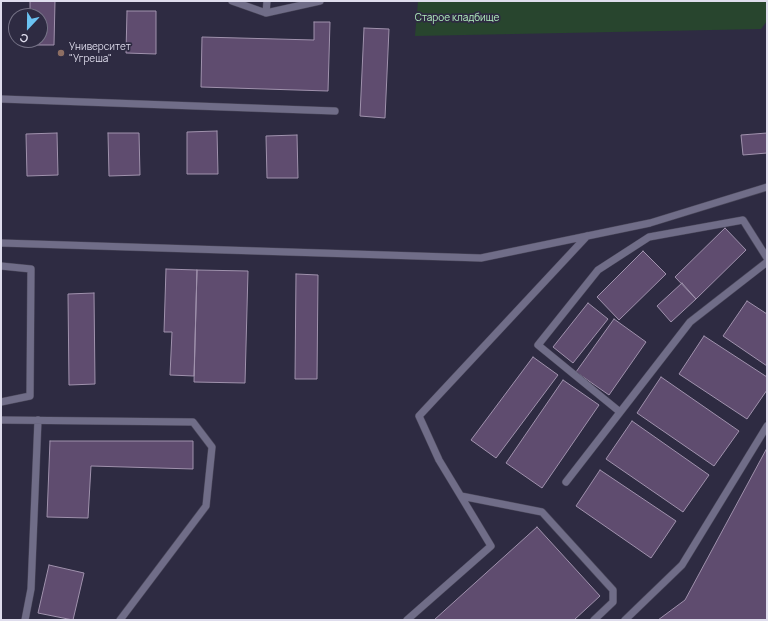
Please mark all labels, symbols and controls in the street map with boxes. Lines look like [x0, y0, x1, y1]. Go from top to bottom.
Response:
north arrow [8, 8, 48, 48]
park label: Старое кладбище [415, 12, 499, 24]
text: С [17, 30, 30, 47]
place label: Университет "Угреша" [69, 41, 131, 64]
marker: Университет "Угреша" [56, 48, 66, 58]

